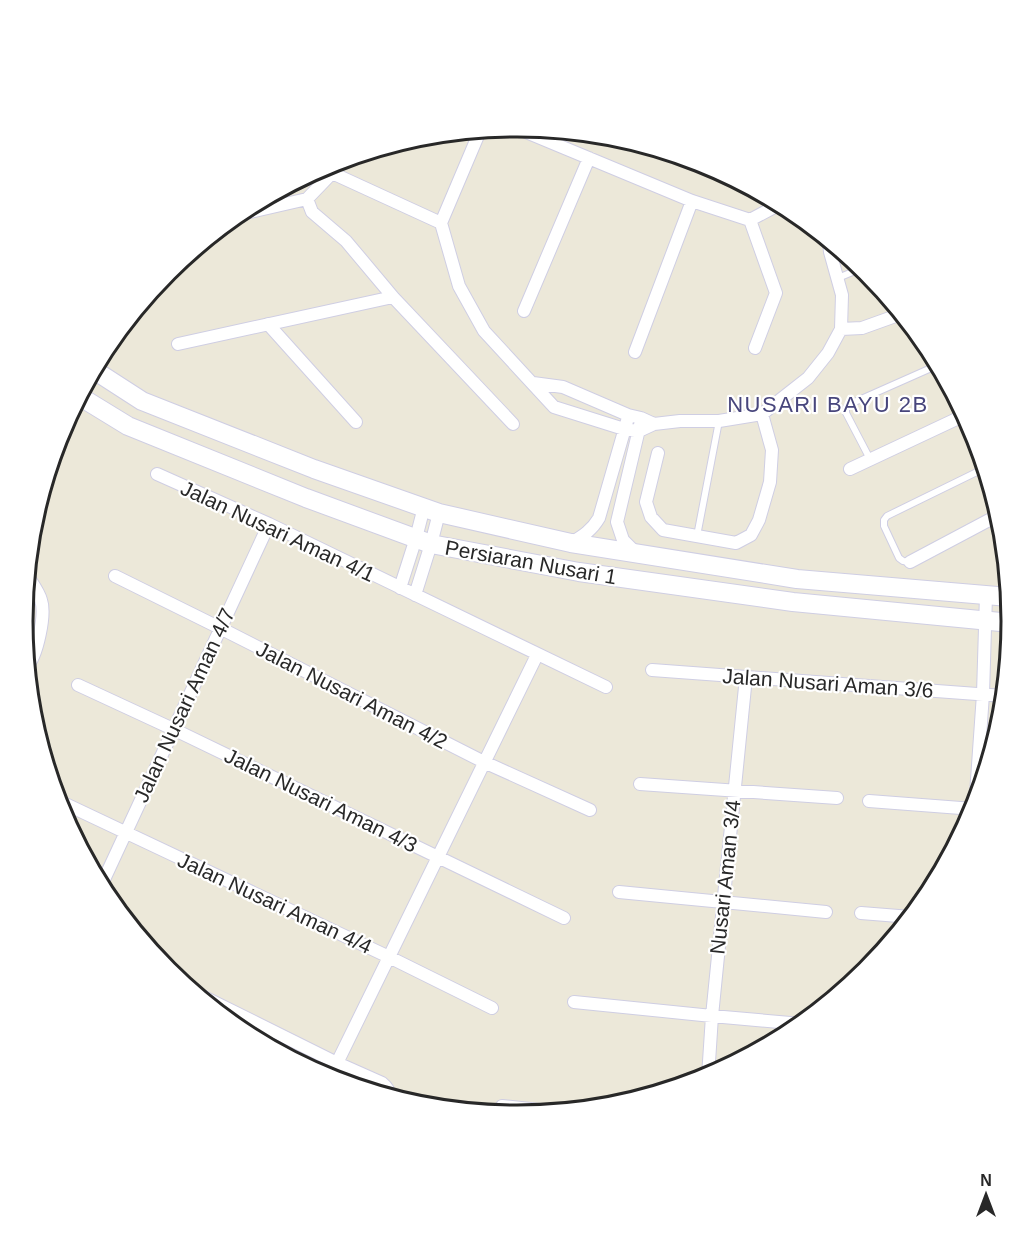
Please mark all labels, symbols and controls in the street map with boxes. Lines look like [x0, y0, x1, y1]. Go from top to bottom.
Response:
district label: NUSARI BAYU 2B [727, 392, 929, 417]
street label: Jalan Nusari Aman 4/1 [177, 476, 379, 586]
street label: Persiaran Nusari 1 [443, 536, 619, 588]
street label: Jalan Nusari Aman 4/7 [129, 604, 239, 806]
street label: Jalan Nusari Aman 4/2 [253, 637, 451, 753]
street label: Jalan Nusari Aman 3/6 [722, 664, 934, 702]
street label: Jalan Nusari Aman 4/3 [221, 743, 421, 857]
street label: Nusari Aman 3/4 [705, 798, 745, 955]
street label: Jalan Nusari Aman 4/4 [174, 848, 376, 958]
north arrow [956, 1165, 1016, 1225]
text: N [980, 1172, 992, 1189]

